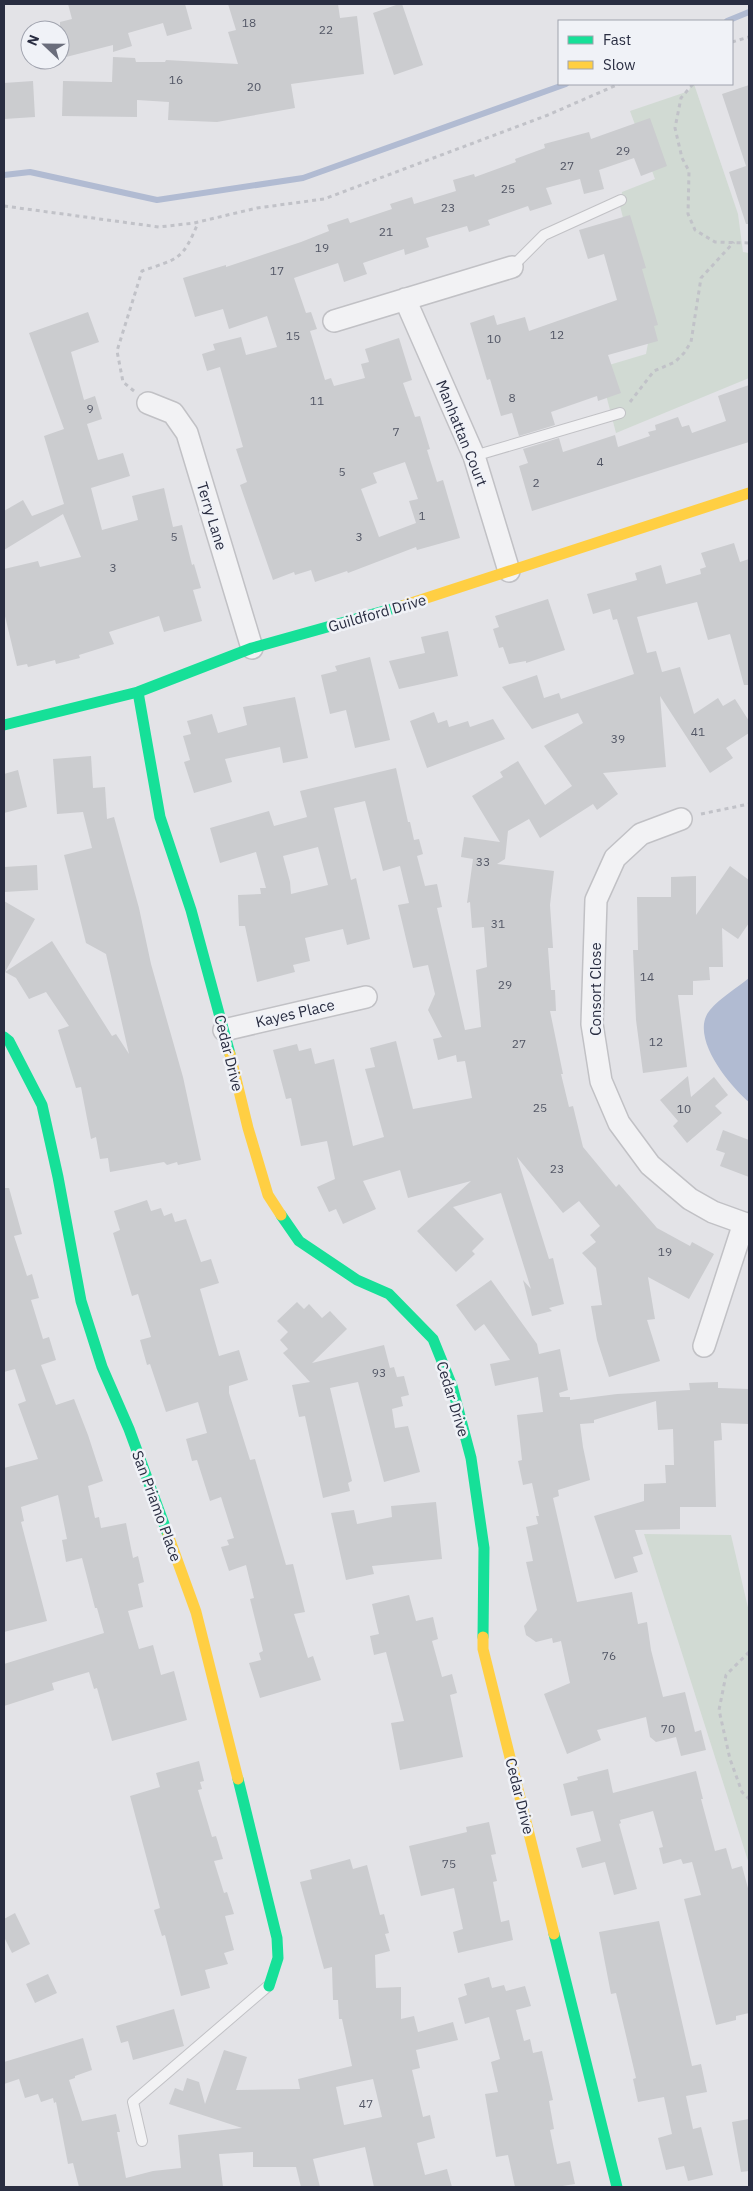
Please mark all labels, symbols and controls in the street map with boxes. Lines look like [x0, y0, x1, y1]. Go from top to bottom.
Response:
house number: 18 [242, 15, 256, 30]
north arrow [20, 20, 70, 70]
legend [558, 20, 733, 85]
house number: 22 [319, 22, 333, 37]
text: Fast [603, 30, 631, 49]
text: N [23, 32, 43, 48]
text: Slow [603, 55, 636, 74]
house number: 16 [169, 72, 183, 87]
house number: 20 [247, 79, 261, 94]
house number: 29 [616, 143, 630, 158]
house number: 27 [560, 158, 574, 173]
house number: 25 [501, 181, 515, 196]
house number: 23 [441, 200, 455, 215]
house number: 21 [379, 224, 393, 239]
house number: 19 [315, 240, 329, 255]
house number: 17 [270, 263, 284, 278]
house number: 12 [550, 327, 564, 342]
house number: 15 [286, 328, 300, 343]
house number: 10 [487, 331, 501, 346]
street label: Manhattan Court [432, 377, 492, 489]
house number: 8 [508, 390, 516, 405]
house number: 11 [310, 393, 324, 408]
house number: 9 [86, 401, 94, 416]
house number: 7 [392, 424, 400, 439]
house number: 4 [596, 454, 604, 469]
house number: 5 [338, 464, 346, 479]
house number: 2 [532, 475, 540, 490]
street label: Terry Lane [193, 480, 231, 552]
house number: 1 [418, 508, 426, 523]
house number: 5 [170, 529, 178, 544]
house number: 3 [355, 529, 363, 544]
house number: 3 [109, 560, 117, 575]
street label: Guildford Drive [326, 590, 428, 636]
house number: 41 [691, 724, 705, 739]
house number: 39 [611, 731, 625, 746]
house number: 33 [476, 854, 490, 869]
house number: 31 [491, 916, 505, 931]
street label: Consort Close [586, 942, 605, 1036]
house number: 14 [640, 969, 654, 984]
house number: 29 [498, 977, 512, 992]
street label: Kayes Place [254, 995, 336, 1031]
street label: Cedar Drive [210, 1013, 248, 1093]
house number: 12 [649, 1034, 663, 1049]
house number: 27 [512, 1036, 526, 1051]
house number: 25 [533, 1100, 547, 1115]
house number: 10 [677, 1101, 691, 1116]
house number: 23 [550, 1161, 564, 1176]
house number: 19 [658, 1244, 672, 1259]
street label: Cedar Drive [432, 1359, 474, 1439]
house number: 93 [372, 1365, 386, 1380]
street label: San Priamo Place [128, 1448, 186, 1564]
house number: 76 [602, 1648, 616, 1663]
house number: 70 [661, 1721, 675, 1736]
street label: Cedar Drive [501, 1756, 539, 1836]
house number: 75 [442, 1856, 456, 1871]
house number: 47 [359, 2096, 373, 2111]

